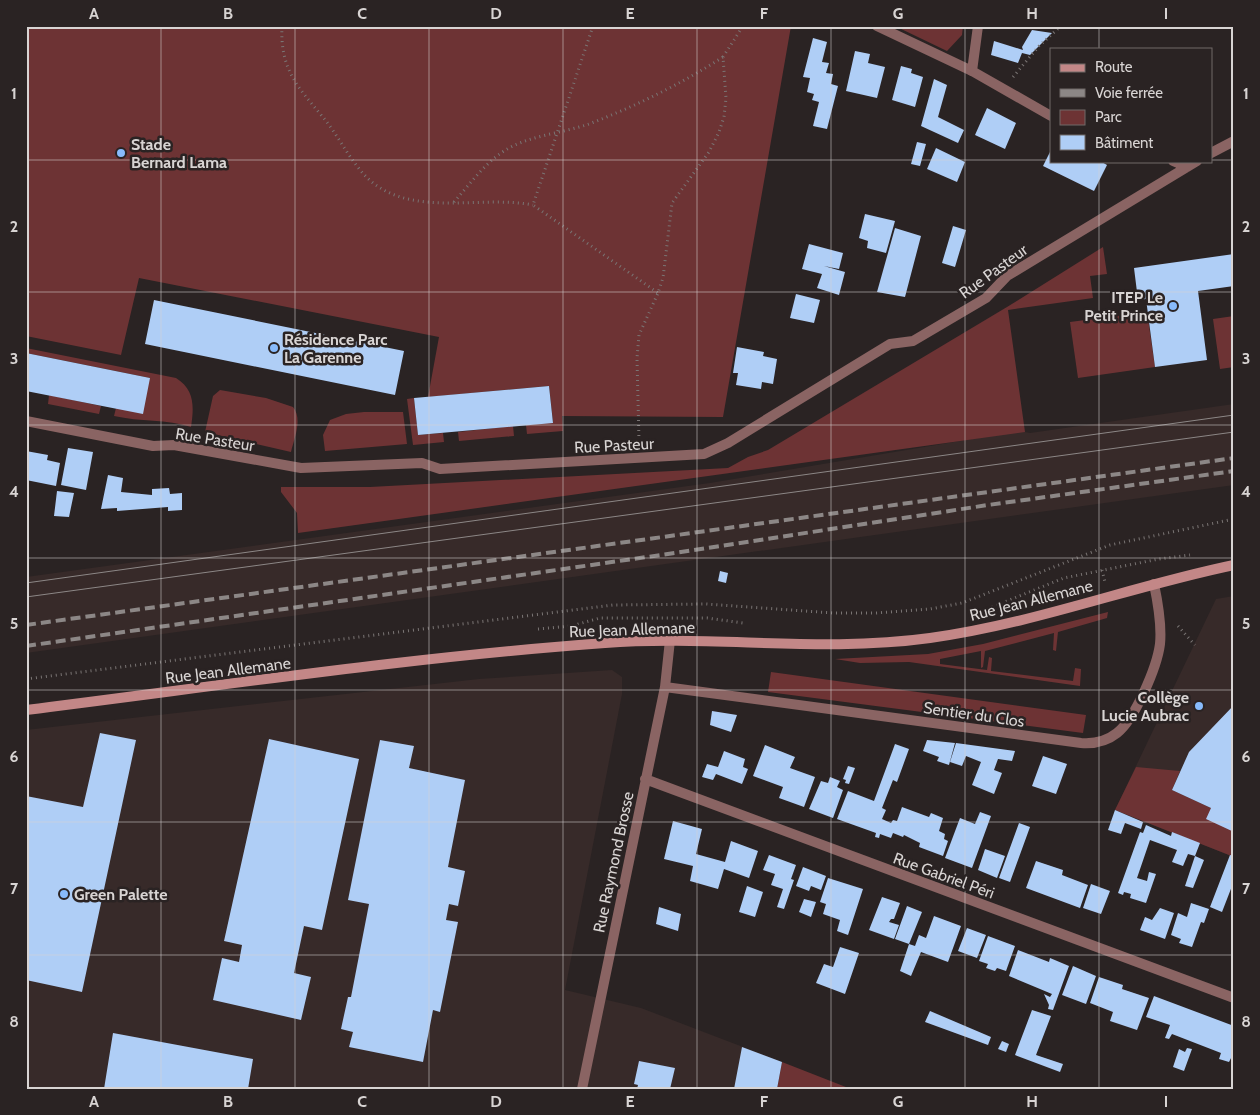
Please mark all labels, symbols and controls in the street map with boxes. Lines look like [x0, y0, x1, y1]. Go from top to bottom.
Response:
text: A [89, 4, 99, 23]
text: B [223, 4, 233, 23]
text: C [357, 4, 367, 23]
text: D [490, 4, 502, 23]
text: E [625, 4, 635, 23]
text: F [760, 4, 769, 23]
text: G [893, 4, 903, 23]
text: H [1026, 4, 1038, 23]
text: I [1164, 4, 1168, 23]
legend [1050, 48, 1212, 162]
text: Route [1095, 58, 1133, 76]
text: 1 [11, 84, 17, 103]
text: Voie ferrée [1095, 84, 1163, 102]
text: 1 [1243, 84, 1249, 103]
text: Parc [1095, 108, 1122, 126]
text: Bâtiment [1095, 134, 1153, 152]
place label: Stade Bernard Lama [131, 135, 227, 172]
marker: Stade Bernard Lama [115, 147, 127, 159]
text: 2 [10, 217, 18, 236]
text: 2 [1242, 217, 1250, 236]
street label: Rue Pasteur [955, 240, 1032, 303]
place label: ITEP Le Petit Prince [1084, 288, 1163, 325]
marker: ITEP Le Petit Prince [1167, 300, 1179, 312]
place label: Résidence Parc La Garenne [284, 330, 388, 367]
marker: Résidence Parc La Garenne [268, 342, 280, 354]
text: 3 [10, 349, 18, 368]
text: 3 [1242, 349, 1250, 368]
street label: Rue Pasteur [174, 424, 257, 455]
street label: Rue Pasteur [574, 434, 655, 457]
text: 4 [9, 482, 19, 501]
text: 4 [1241, 482, 1251, 501]
street label: Rue Jean Allemane [968, 576, 1095, 625]
text: 5 [10, 614, 18, 633]
text: 5 [1242, 614, 1250, 633]
street label: Rue Jean Allemane [569, 618, 695, 641]
street label: Rue Jean Allemane [164, 653, 292, 688]
place label: Collège Lucie Aubrac [1101, 688, 1189, 725]
street label: Sentier du Clos [922, 698, 1026, 731]
marker: Collège Lucie Aubrac [1193, 700, 1205, 712]
text: 6 [10, 747, 19, 766]
text: 6 [1242, 747, 1251, 766]
street label: Rue Raymond Brosse [589, 790, 638, 934]
street label: Rue Gabriel Péri [891, 848, 997, 903]
text: 7 [10, 879, 19, 898]
text: 7 [1242, 879, 1251, 898]
place label: Green Palette [74, 885, 167, 904]
marker: Green Palette [58, 888, 70, 900]
text: 8 [9, 1012, 19, 1031]
text: 8 [1241, 1012, 1251, 1031]
text: A [89, 1092, 99, 1111]
text: B [223, 1092, 233, 1111]
text: C [357, 1092, 367, 1111]
text: D [490, 1092, 502, 1111]
text: E [625, 1092, 635, 1111]
text: F [760, 1092, 769, 1111]
text: G [893, 1092, 903, 1111]
text: H [1026, 1092, 1038, 1111]
text: I [1164, 1092, 1168, 1111]

